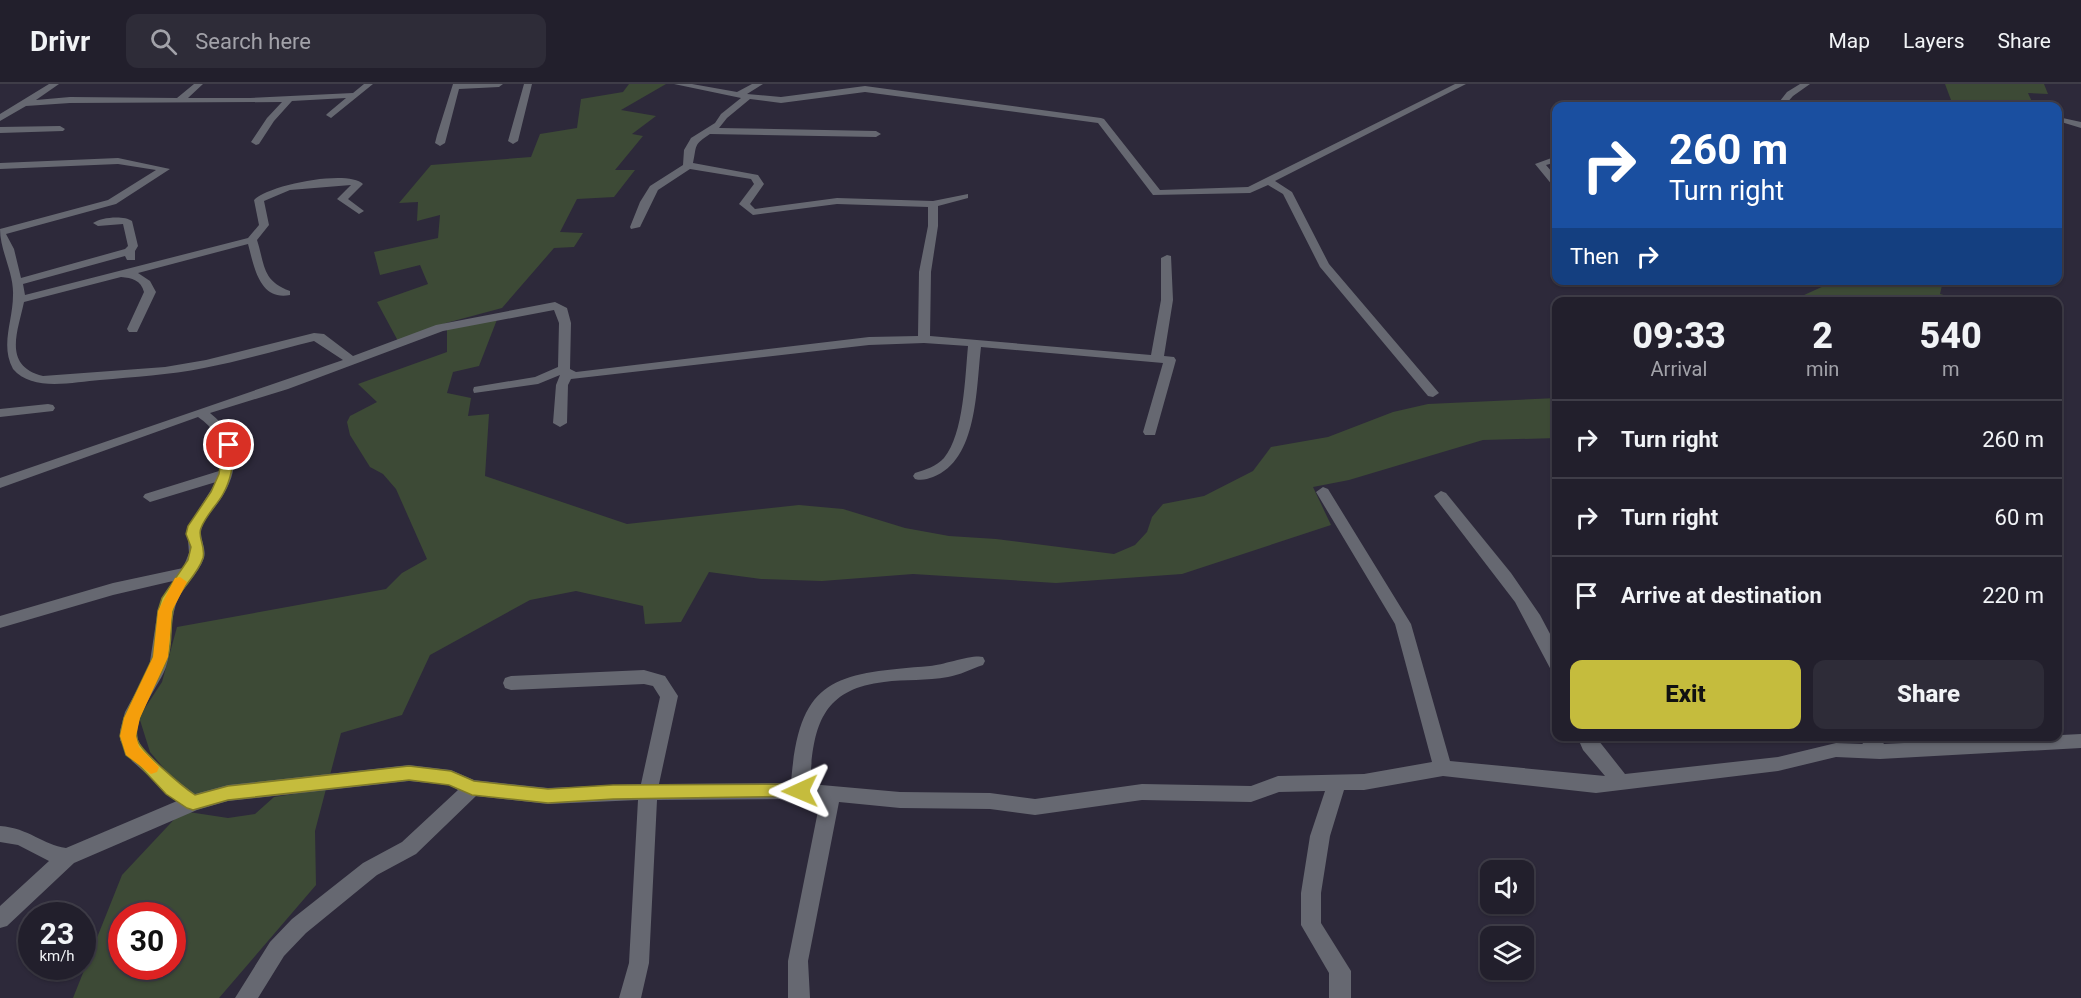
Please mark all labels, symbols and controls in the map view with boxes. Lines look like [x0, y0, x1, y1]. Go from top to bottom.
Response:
search box [126, 14, 546, 68]
text: Drivr [30, 25, 90, 58]
icon: search [147, 25, 180, 58]
text: Search here [195, 29, 311, 54]
text: Map [1828, 29, 1870, 53]
text: Layers [1903, 29, 1964, 53]
text: Share [1997, 29, 2051, 53]
text: 260 m [1669, 125, 1788, 174]
icon: right [1570, 126, 1648, 204]
text: Turn right [1669, 175, 1784, 207]
icon: right [1631, 240, 1664, 273]
text: Then [1570, 244, 1619, 269]
text: 09:33 [1632, 315, 1726, 357]
text: 2 [1812, 315, 1833, 357]
text: 540 [1920, 315, 1982, 357]
text: Arrival [1651, 357, 1707, 381]
text: min [1806, 357, 1839, 381]
text: m [1942, 357, 1959, 381]
pin [203, 419, 254, 470]
icon: right [1570, 423, 1603, 456]
text: Turn right [1621, 427, 1718, 452]
text: 260 m [1982, 427, 2044, 452]
icon: arrive [212, 428, 245, 461]
icon: right [1570, 501, 1603, 534]
text: Turn right [1621, 505, 1718, 530]
text: 60 m [1995, 505, 2044, 530]
icon: arrive [1570, 579, 1603, 612]
text: Arrive at destination [1621, 583, 1822, 608]
text: 220 m [1982, 583, 2044, 608]
button: Exit [1570, 660, 1801, 729]
button: Share [1813, 660, 2044, 729]
position arrow [768, 759, 832, 823]
map controls [1480, 860, 1534, 980]
button: sound [1480, 860, 1534, 914]
speed limit sign: 30 [108, 902, 186, 980]
text: 23 [40, 916, 74, 951]
button: layers [1480, 926, 1534, 980]
text: km/h [39, 947, 75, 965]

